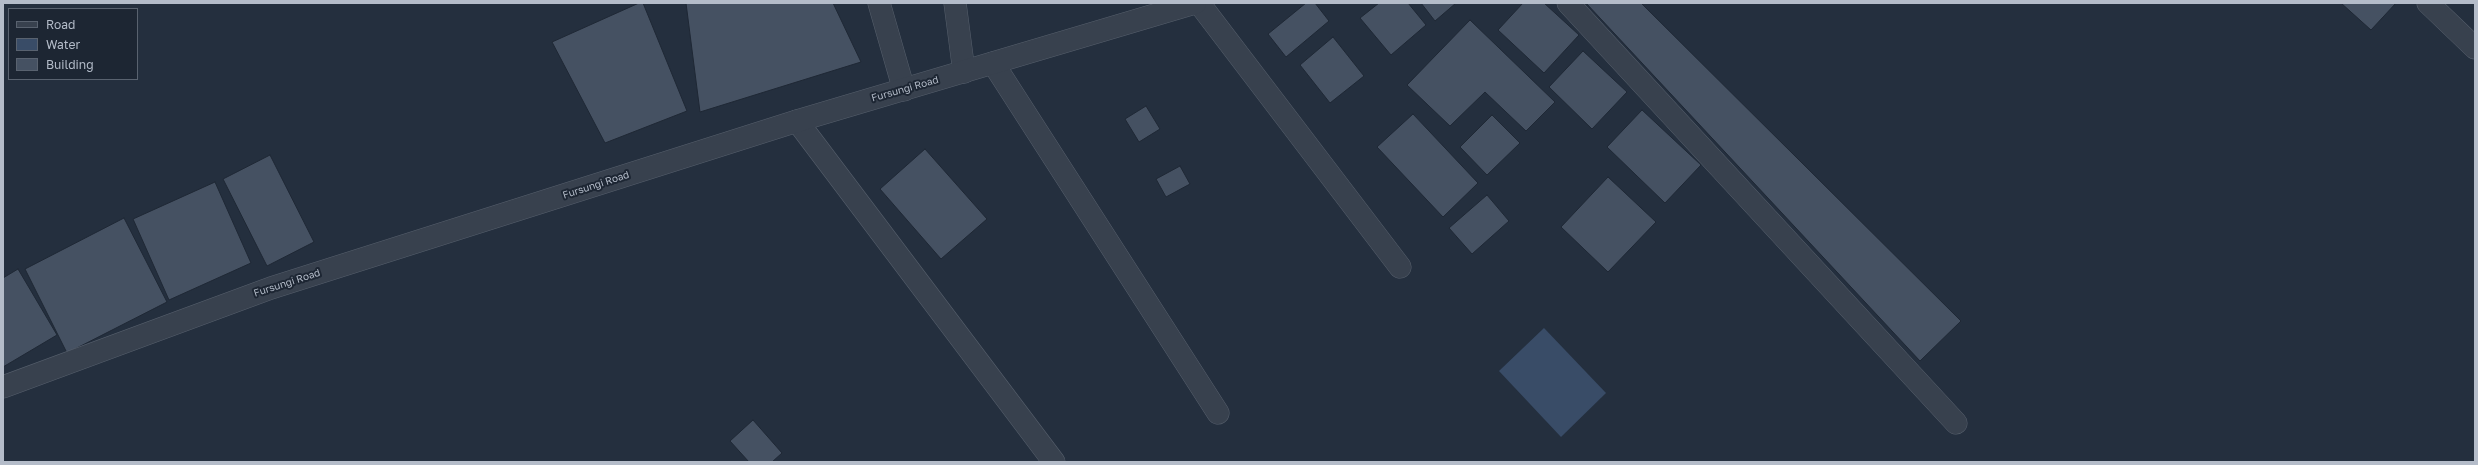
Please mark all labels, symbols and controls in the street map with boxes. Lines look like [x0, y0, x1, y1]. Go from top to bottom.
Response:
legend [8, 8, 138, 80]
text: Road [46, 17, 75, 32]
text: Water [46, 37, 80, 52]
text: Building [46, 57, 94, 72]
street label: Fursungi Road [870, 74, 940, 104]
street label: Fursungi Road [561, 169, 631, 201]
street label: Fursungi Road [252, 267, 322, 299]

